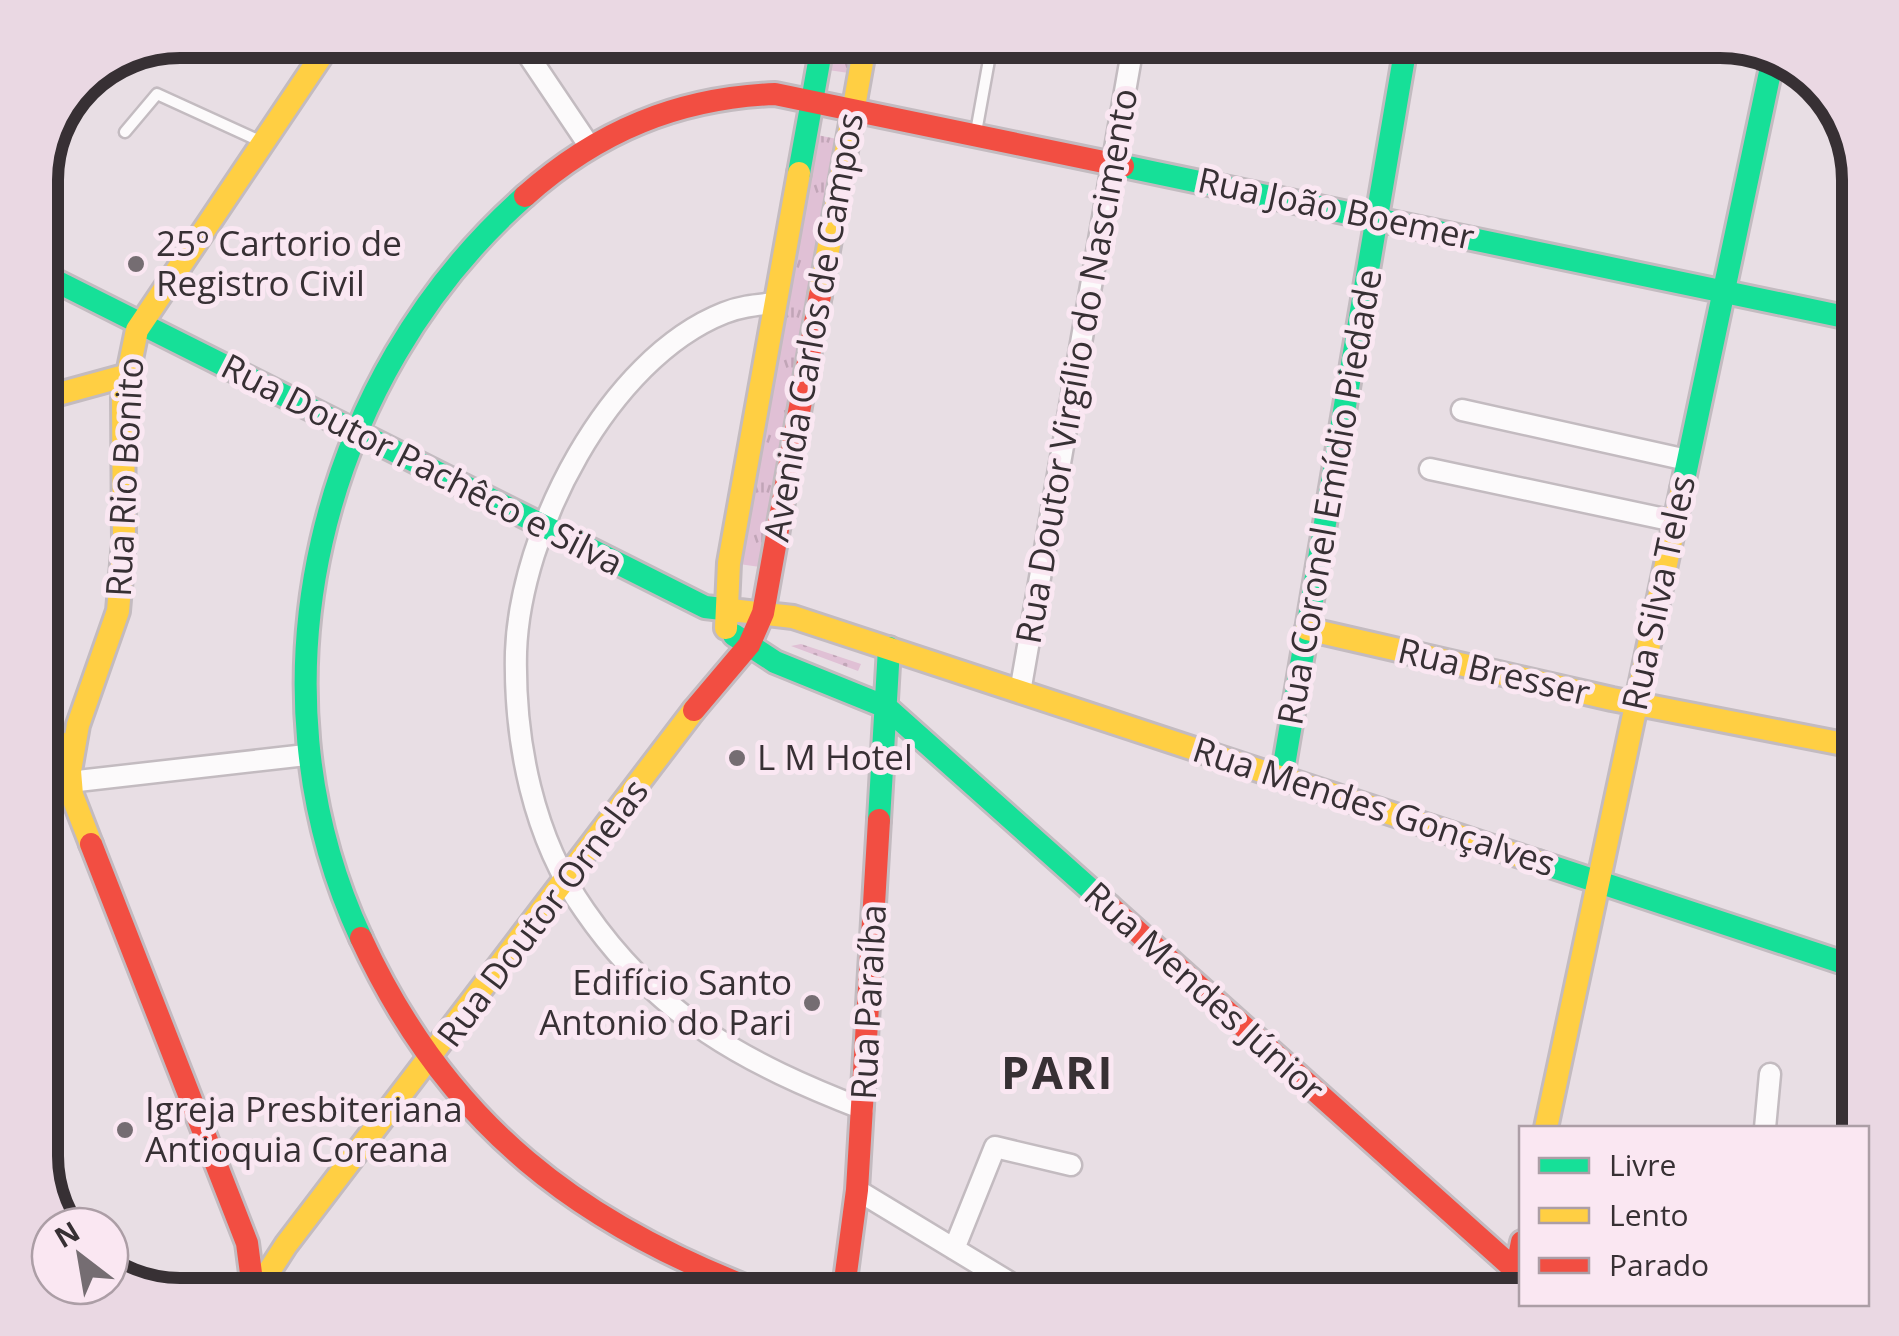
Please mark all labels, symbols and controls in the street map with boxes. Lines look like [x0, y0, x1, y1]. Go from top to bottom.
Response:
street label: Rua Doutor Virgílio do Nascimento [1004, 85, 1148, 647]
street label: Avenida Carlos de Campos [752, 109, 873, 545]
street label: Rua João Boemer [1194, 155, 1479, 260]
place label: 25º Cartorio de Registro Civil [156, 219, 402, 306]
marker: 25º Cartorio de Registro Civil [125, 253, 147, 275]
street label: Rua Coronel Emídio Piedade [1265, 265, 1392, 728]
street label: Rua Doutor Pachêco e Silva [214, 342, 631, 585]
street label: Rua Rio Bonito [94, 356, 153, 598]
street label: Rua Silva Teles [1610, 471, 1705, 714]
street label: Rua Bresser [1394, 626, 1595, 715]
street label: Rua Mendes Gonçalves [1188, 725, 1561, 886]
place label: L M Hotel [757, 733, 913, 780]
marker: L M Hotel [726, 747, 748, 769]
street label: Rua Doutor Ornelas [426, 769, 658, 1056]
street label: Rua Mendes Júnior [1075, 871, 1335, 1111]
street label: Rua Paraíba [839, 903, 896, 1101]
place label: Edifício Santo Antonio do Pari [539, 958, 792, 1045]
marker: Edifício Santo Antonio do Pari [801, 992, 823, 1014]
district label: PARI [1001, 1041, 1115, 1102]
place label: Igreja Presbiteriana Antioquia Coreana [145, 1085, 463, 1172]
marker: Igreja Presbiteriana Antioquia Coreana [114, 1119, 136, 1141]
legend [1519, 1126, 1869, 1306]
text: Livre [1609, 1144, 1676, 1185]
text: Lento [1609, 1194, 1689, 1235]
north arrow [30, 1206, 130, 1306]
text: N [47, 1212, 86, 1256]
text: Parado [1609, 1244, 1709, 1285]

